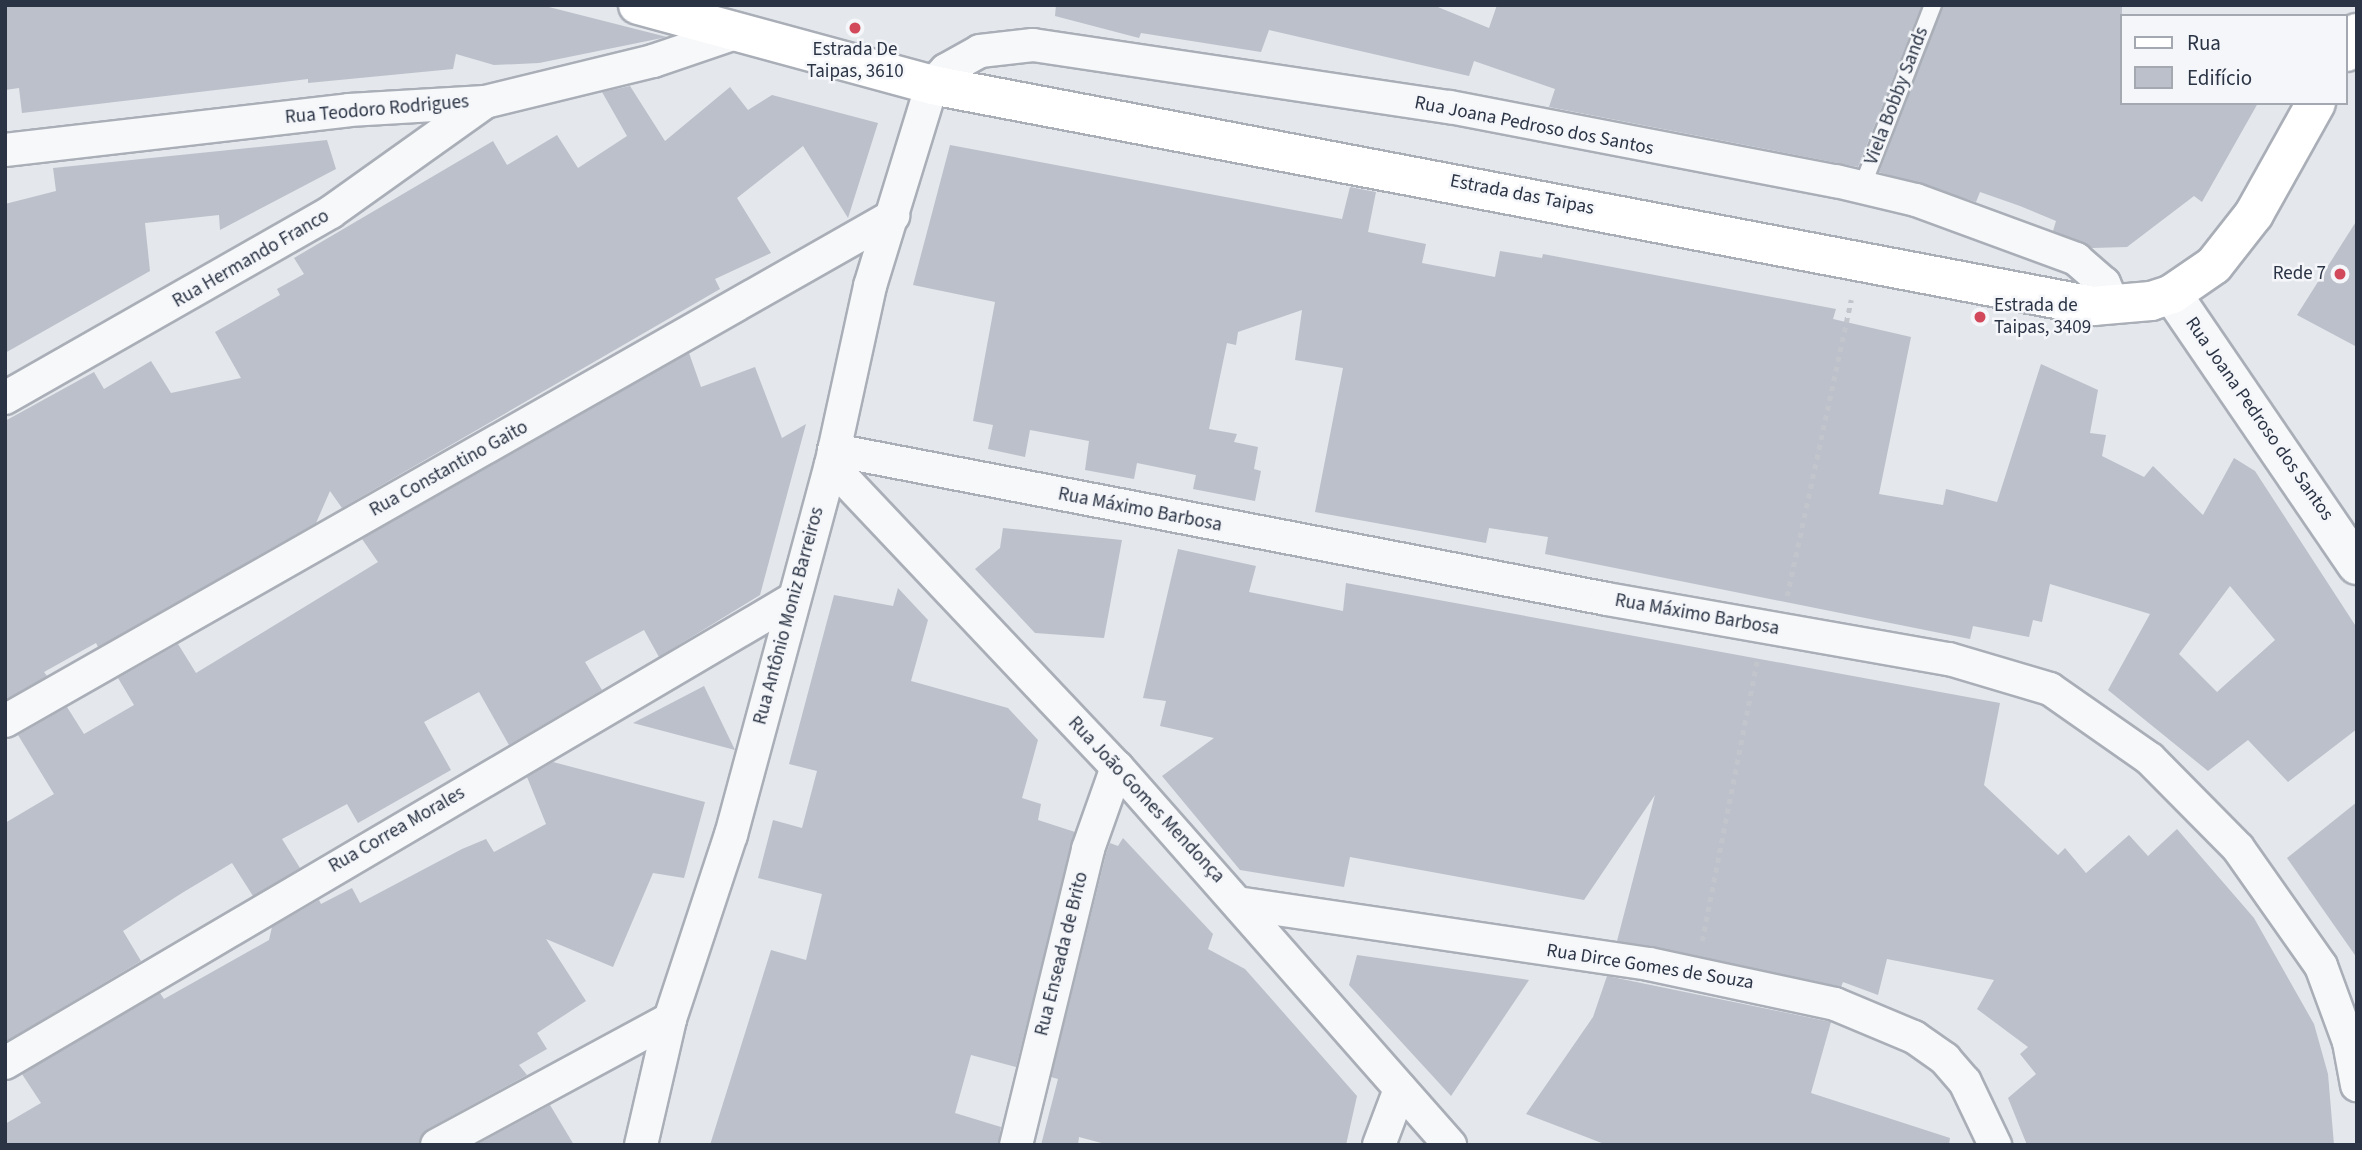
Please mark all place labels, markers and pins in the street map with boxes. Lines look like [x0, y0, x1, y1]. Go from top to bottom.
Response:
marker: Estrada De Taipas, 3610 [847, 20, 863, 36]
place label: Estrada De Taipas, 3610 [806, 39, 904, 83]
place label: Rede 7 [2273, 263, 2326, 285]
marker: Rede 7 [2332, 266, 2348, 282]
place label: Estrada de Taipas, 3409 [1994, 295, 2091, 339]
marker: Estrada de Taipas, 3409 [1972, 309, 1988, 325]

